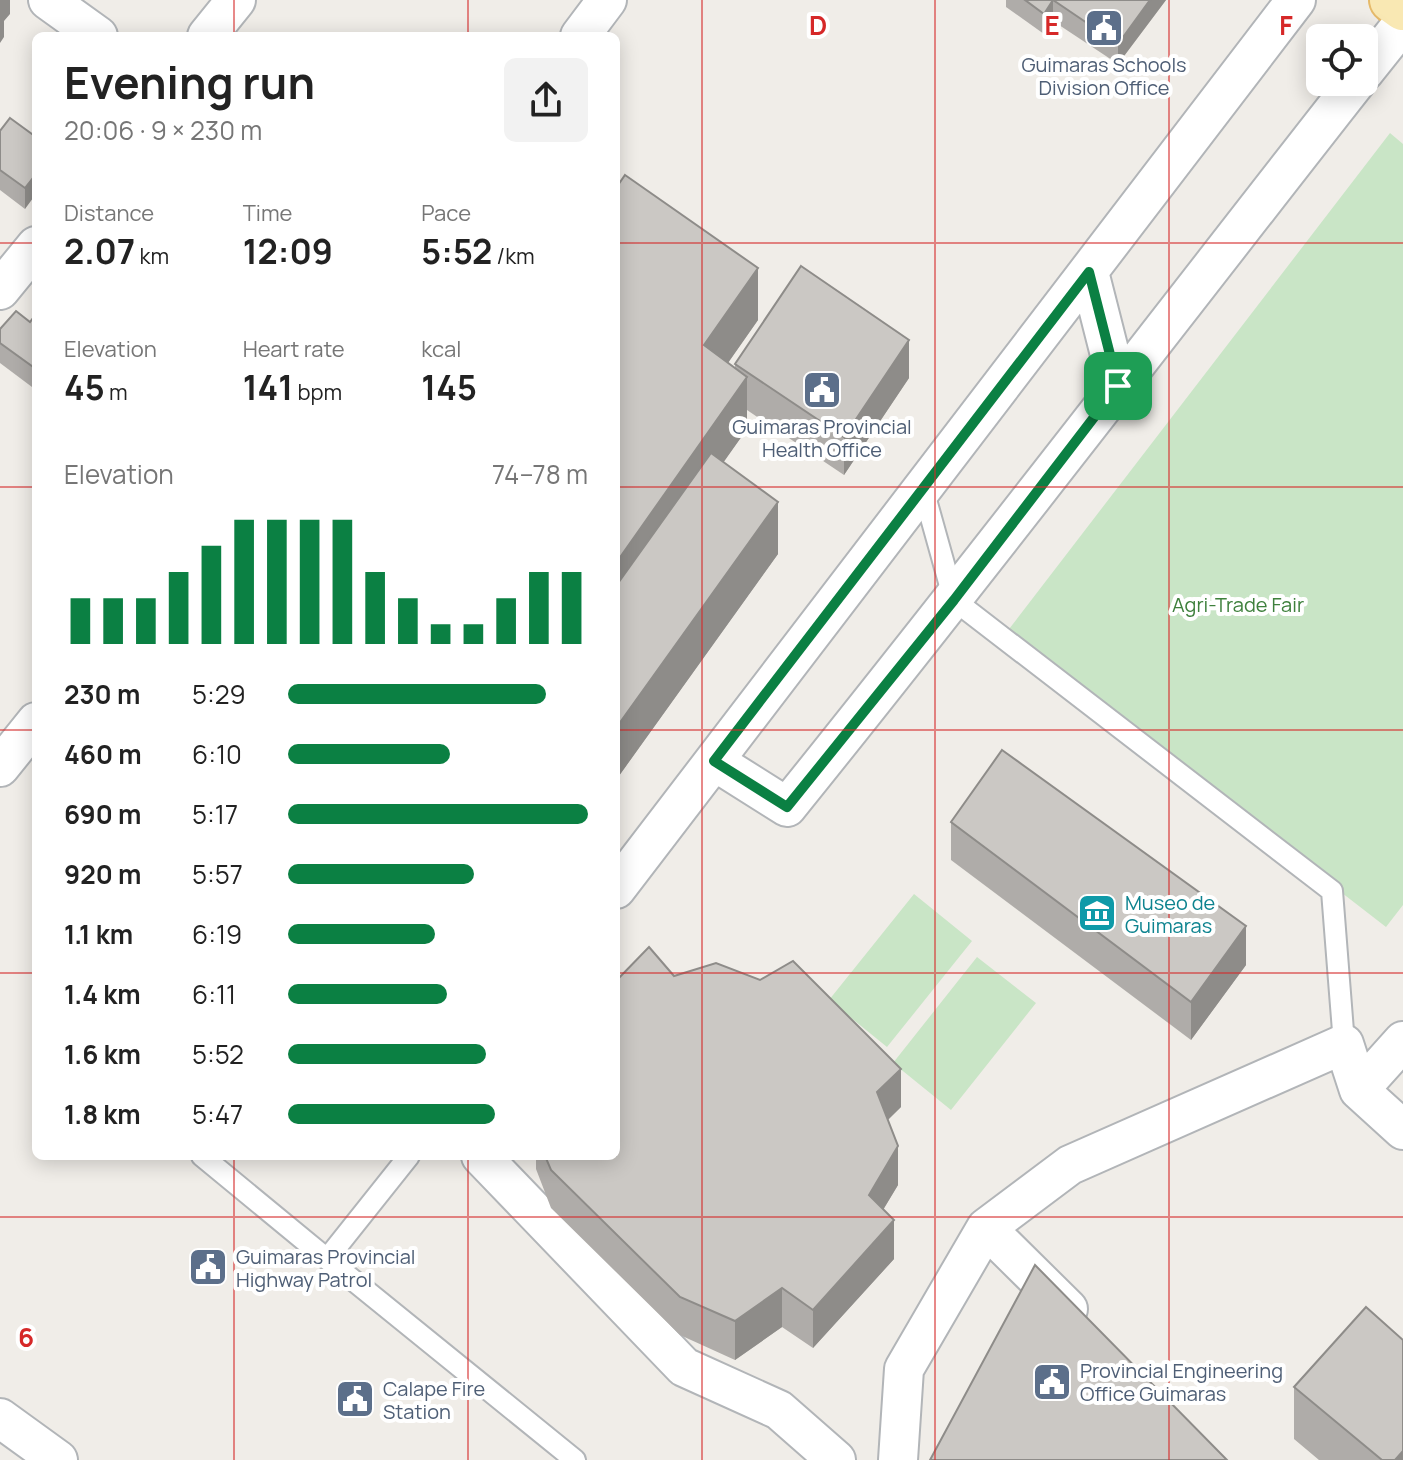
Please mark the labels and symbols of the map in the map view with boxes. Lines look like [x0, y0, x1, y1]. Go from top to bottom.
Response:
text: D [809, 7, 827, 43]
text: E [1044, 7, 1060, 43]
public building icon: Guimaras Schools Division Office [1083, 7, 1125, 49]
text: F [1279, 7, 1293, 43]
place label: Guimaras Schools Division Office [1021, 51, 1187, 101]
pin [1084, 352, 1152, 420]
public building icon: Guimaras Provincial Health Office [801, 369, 843, 411]
place label: Guimaras Provincial Health Office [732, 413, 912, 463]
park label: Agri-Trade Fair [1172, 591, 1304, 618]
place label: Museo de Guimaras [1125, 889, 1215, 939]
museum icon: Museo de Guimaras [1076, 892, 1118, 934]
place label: Guimaras Provincial Highway Patrol [236, 1243, 416, 1293]
public building icon: Guimaras Provincial Highway Patrol [187, 1246, 229, 1288]
text: 6 [18, 1319, 34, 1355]
place label: Provincial Engineering Office Guimaras [1080, 1357, 1283, 1407]
public building icon: Provincial Engineering Office Guimaras [1031, 1361, 1073, 1403]
place label: Calape Fire Station [383, 1375, 485, 1425]
public building icon: Calape Fire Station [334, 1378, 376, 1420]

